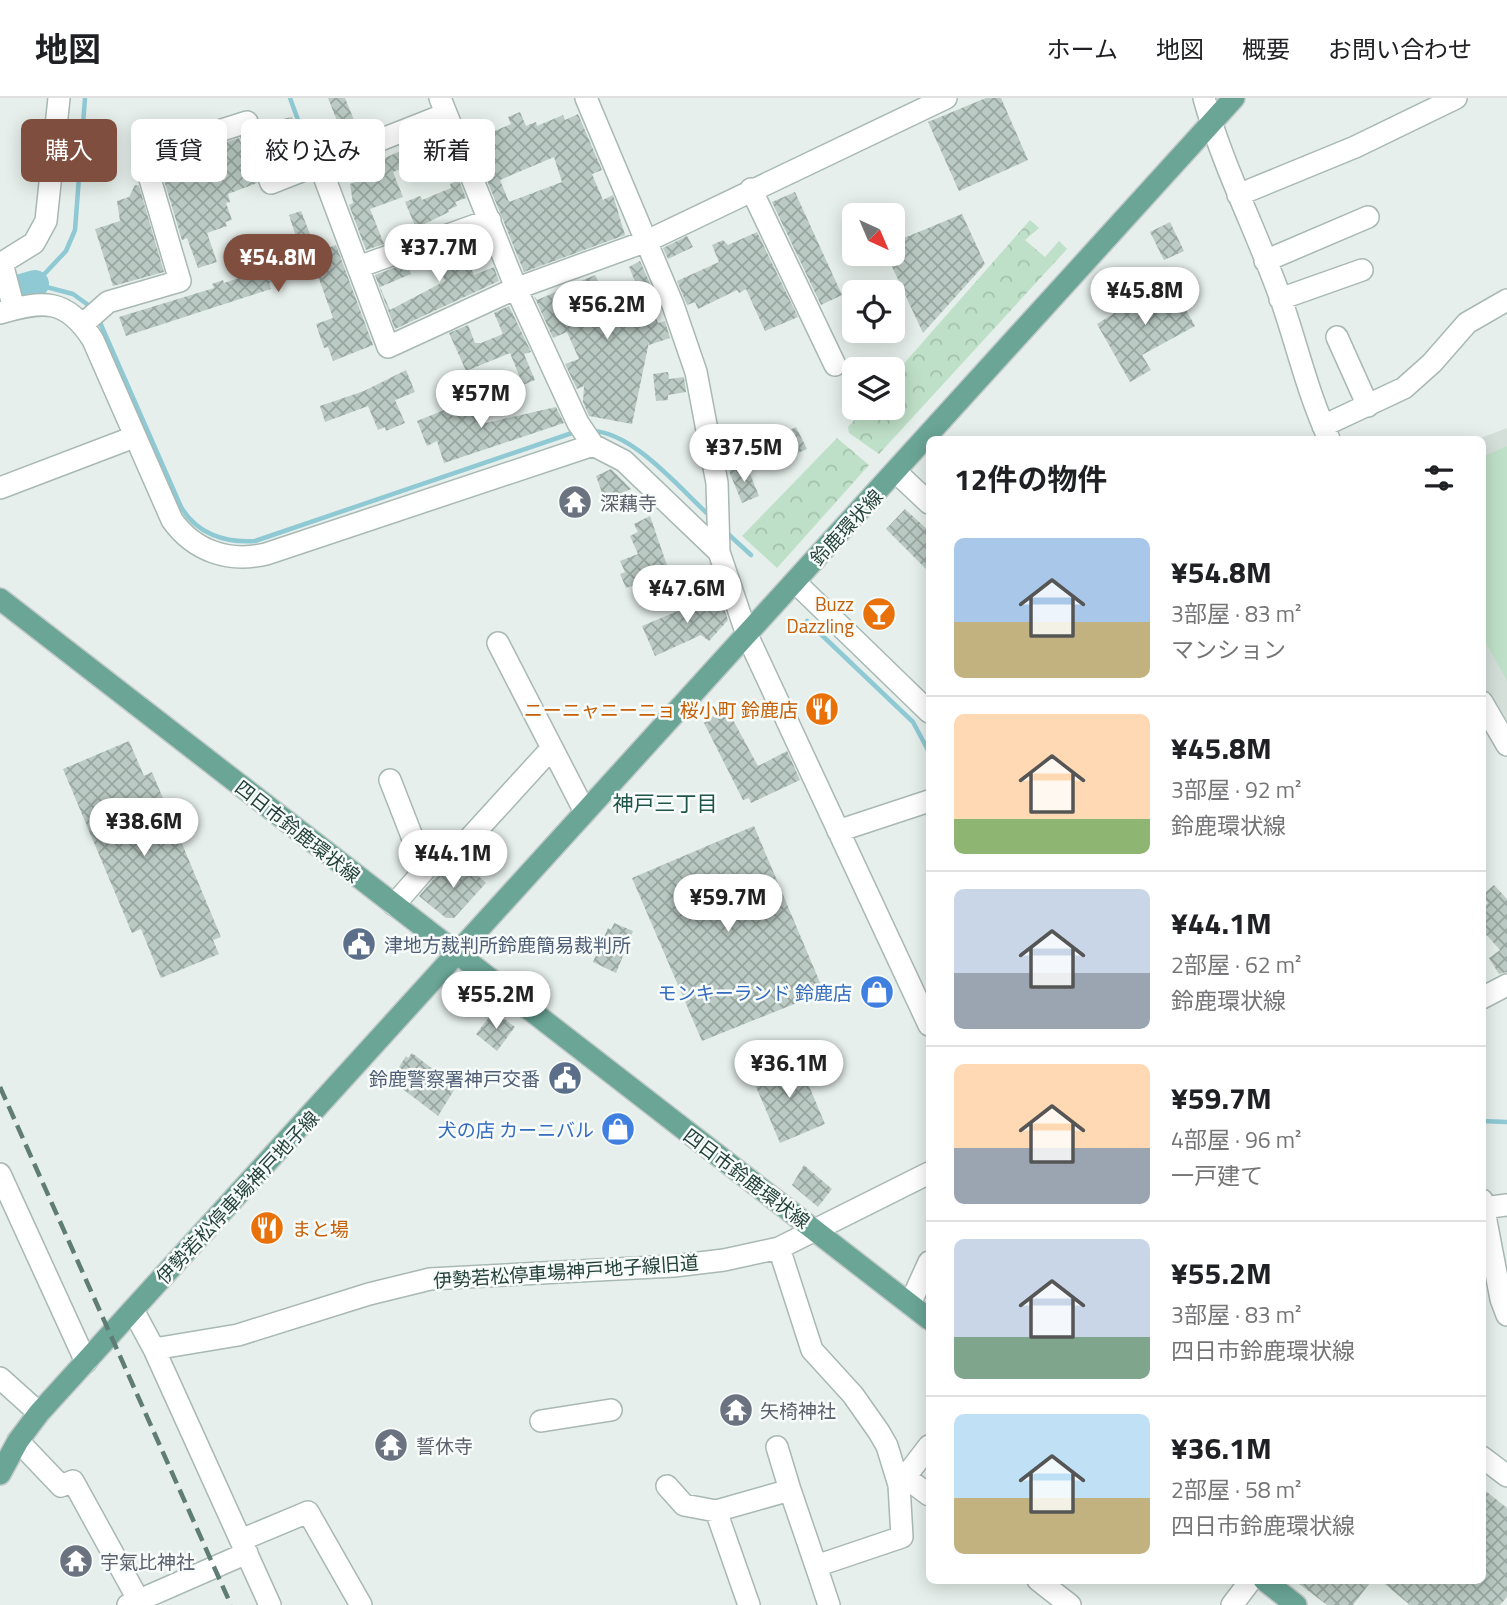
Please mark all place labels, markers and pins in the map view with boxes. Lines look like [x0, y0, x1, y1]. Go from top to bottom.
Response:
pin: ¥37.7M [382, 225, 496, 284]
pin: ¥54.8M [221, 234, 335, 294]
pin: ¥45.8M [1088, 268, 1202, 327]
pin: ¥56.2M [550, 282, 664, 341]
pin: ¥57M [440, 370, 522, 430]
pin: ¥37.5M [687, 424, 801, 484]
temple icon: 深藕寺 [556, 483, 594, 521]
place label: 深藕寺 [600, 488, 657, 517]
pin: ¥47.6M [630, 566, 744, 625]
place label: Buzz Dazzling [786, 589, 854, 640]
bar icon: Buzz Dazzling [860, 595, 898, 633]
restaurant icon: ニーニャニーニョ 桜小町 鈴鹿店 [803, 690, 841, 728]
place label: ニーニャニーニョ 桜小町 鈴鹿店 [524, 695, 798, 724]
pin: ¥38.6M [87, 798, 201, 858]
pin: ¥44.1M [396, 830, 510, 890]
pin: ¥59.7M [671, 874, 785, 934]
public building icon: 津地方裁判所鈴鹿簡易裁判所 [340, 925, 378, 963]
place label: 津地方裁判所鈴鹿簡易裁判所 [384, 930, 631, 959]
pin: ¥55.2M [439, 972, 553, 1031]
shop icon: モンキーランド 鈴鹿店 [858, 973, 896, 1011]
place label: モンキーランド 鈴鹿店 [658, 978, 852, 1007]
pin: ¥36.1M [732, 1040, 846, 1100]
public building icon: 鈴鹿警察署神戸交番 [546, 1059, 584, 1097]
place label: 鈴鹿警察署神戸交番 [369, 1064, 540, 1093]
shop icon: 犬の店 カーニバル [599, 1110, 637, 1148]
place label: 犬の店 カーニバル [438, 1115, 594, 1144]
restaurant icon: まと場 [248, 1209, 286, 1247]
place label: まと場 [292, 1214, 349, 1243]
temple icon: 矢椅神社 [717, 1391, 755, 1429]
place label: 矢椅神社 [760, 1396, 836, 1425]
temple icon: 誓休寺 [372, 1426, 410, 1464]
place label: 誓休寺 [416, 1431, 473, 1460]
temple icon: 宇氣比神社 [57, 1542, 95, 1580]
place label: 宇氣比神社 [100, 1547, 195, 1576]

